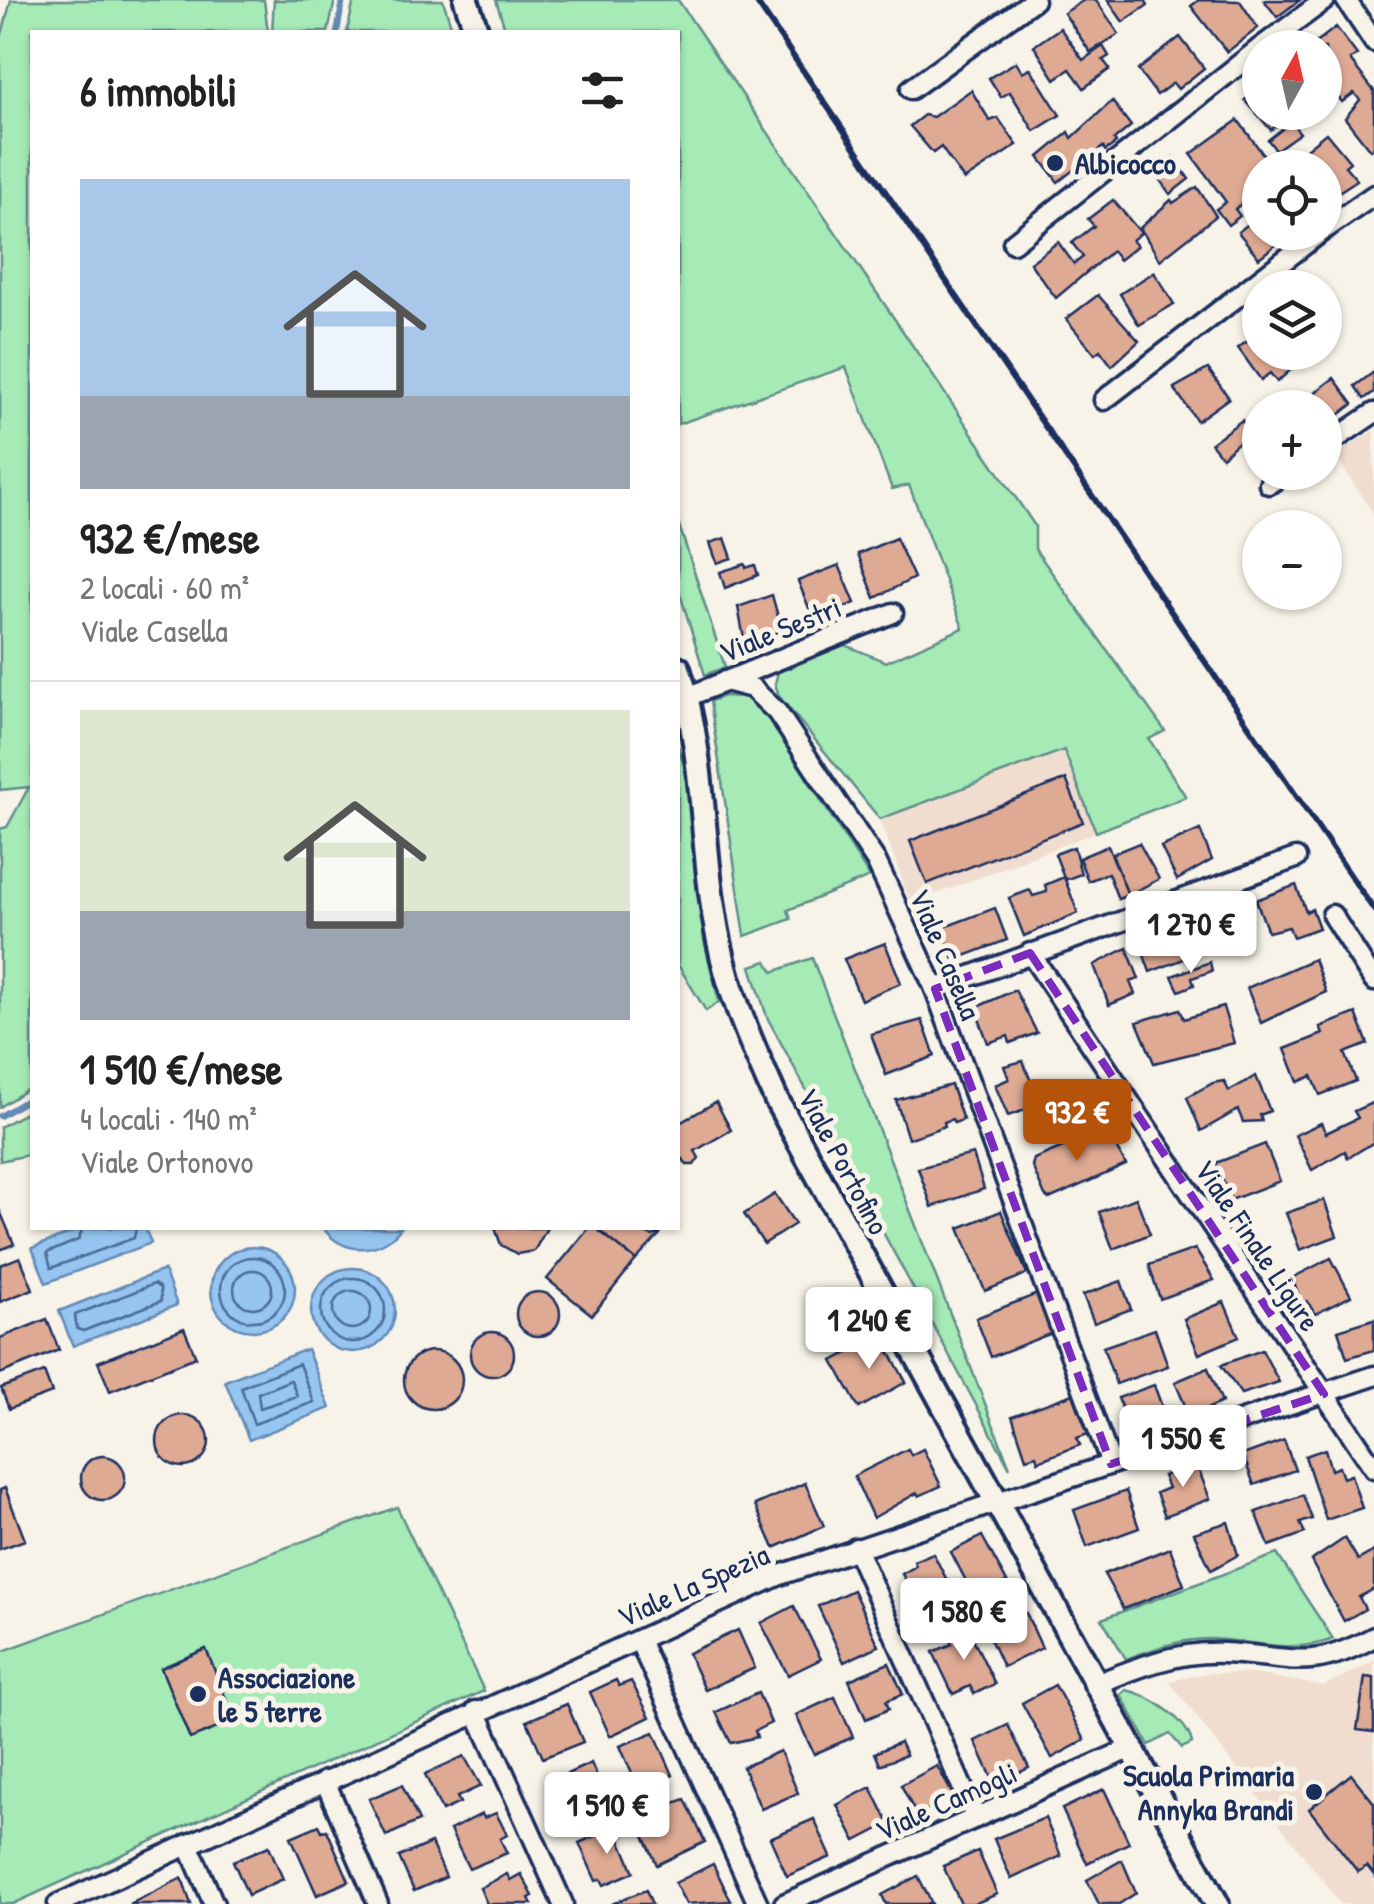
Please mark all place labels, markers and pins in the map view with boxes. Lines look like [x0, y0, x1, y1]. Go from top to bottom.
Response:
place label: Albicocco [1075, 143, 1176, 183]
marker: Albicocco [1044, 152, 1066, 174]
pin: 1 270 € [1099, 891, 1283, 976]
pin: 932 € [1007, 1079, 1147, 1164]
pin: 1 240 € [777, 1287, 961, 1372]
pin: 1 550 € [1091, 1405, 1275, 1490]
pin: 1 580 € [872, 1578, 1056, 1663]
place label: Associazione le 5 terre [218, 1657, 355, 1731]
marker: Associazione le 5 terre [187, 1683, 209, 1705]
place label: Scuola Primaria Annyka Brandi [1123, 1755, 1294, 1830]
pin: 1 510 € [515, 1772, 699, 1857]
marker: Scuola Primaria Annyka Brandi [1303, 1781, 1325, 1803]

